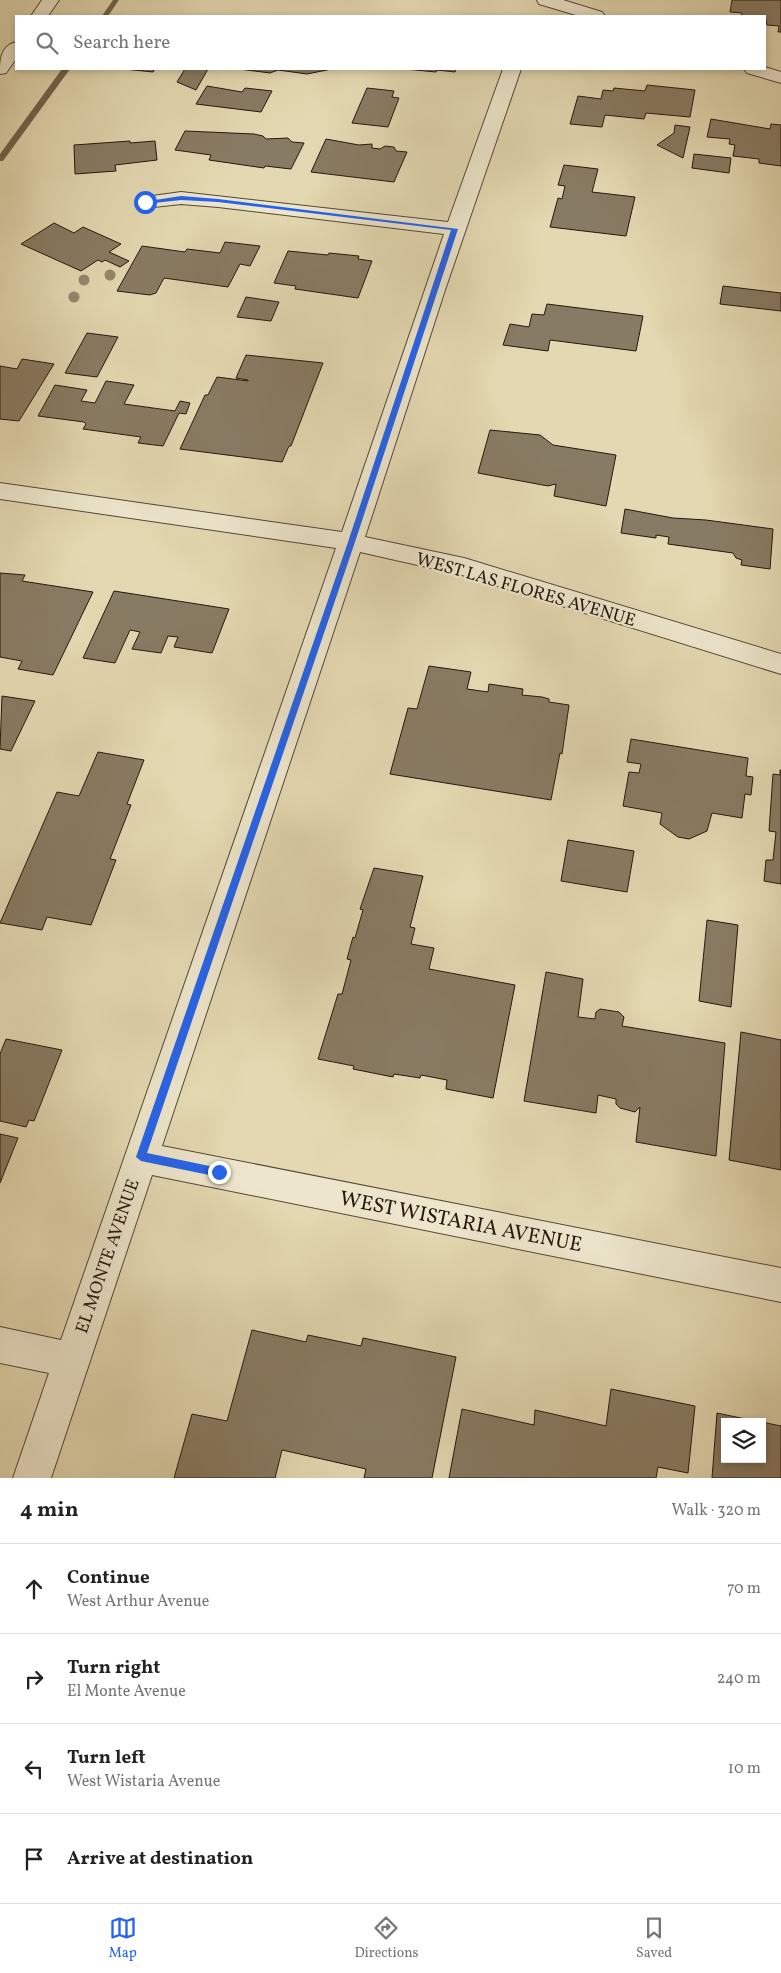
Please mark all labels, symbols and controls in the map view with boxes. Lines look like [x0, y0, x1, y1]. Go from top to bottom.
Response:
search box [15, 15, 766, 70]
icon: search [33, 29, 61, 57]
text: Search here [73, 30, 170, 56]
route start [134, 191, 157, 214]
street label: WEST LAS FLORES AVENUE [413, 547, 639, 634]
route end [208, 1161, 231, 1184]
street label: EL MONTE AVENUE [70, 1176, 147, 1337]
street label: WEST WISTARIA AVENUE [337, 1185, 584, 1260]
map controls [721, 1418, 766, 1463]
button: layers [721, 1418, 766, 1463]
text: 4 min [20, 1496, 79, 1525]
text: Walk · 320 m [671, 1500, 761, 1522]
text: Continue [67, 1565, 150, 1591]
icon: ahead [20, 1575, 48, 1603]
text: 70 m [727, 1578, 761, 1600]
text: West Arthur Avenue [67, 1591, 209, 1613]
text: Turn right [67, 1655, 160, 1681]
icon: right [20, 1665, 48, 1693]
text: 240 m [717, 1668, 761, 1690]
text: El Monte Avenue [67, 1681, 186, 1703]
text: Turn left [67, 1745, 146, 1771]
icon: left [20, 1755, 48, 1783]
text: 10 m [728, 1758, 761, 1780]
text: West Wistaria Avenue [67, 1771, 220, 1793]
icon: arrive [20, 1845, 48, 1873]
text: Arrive at destination [67, 1846, 253, 1872]
tab: Map [109, 1914, 137, 1963]
tab: Directions [354, 1914, 419, 1963]
tab: Saved [636, 1914, 672, 1963]

